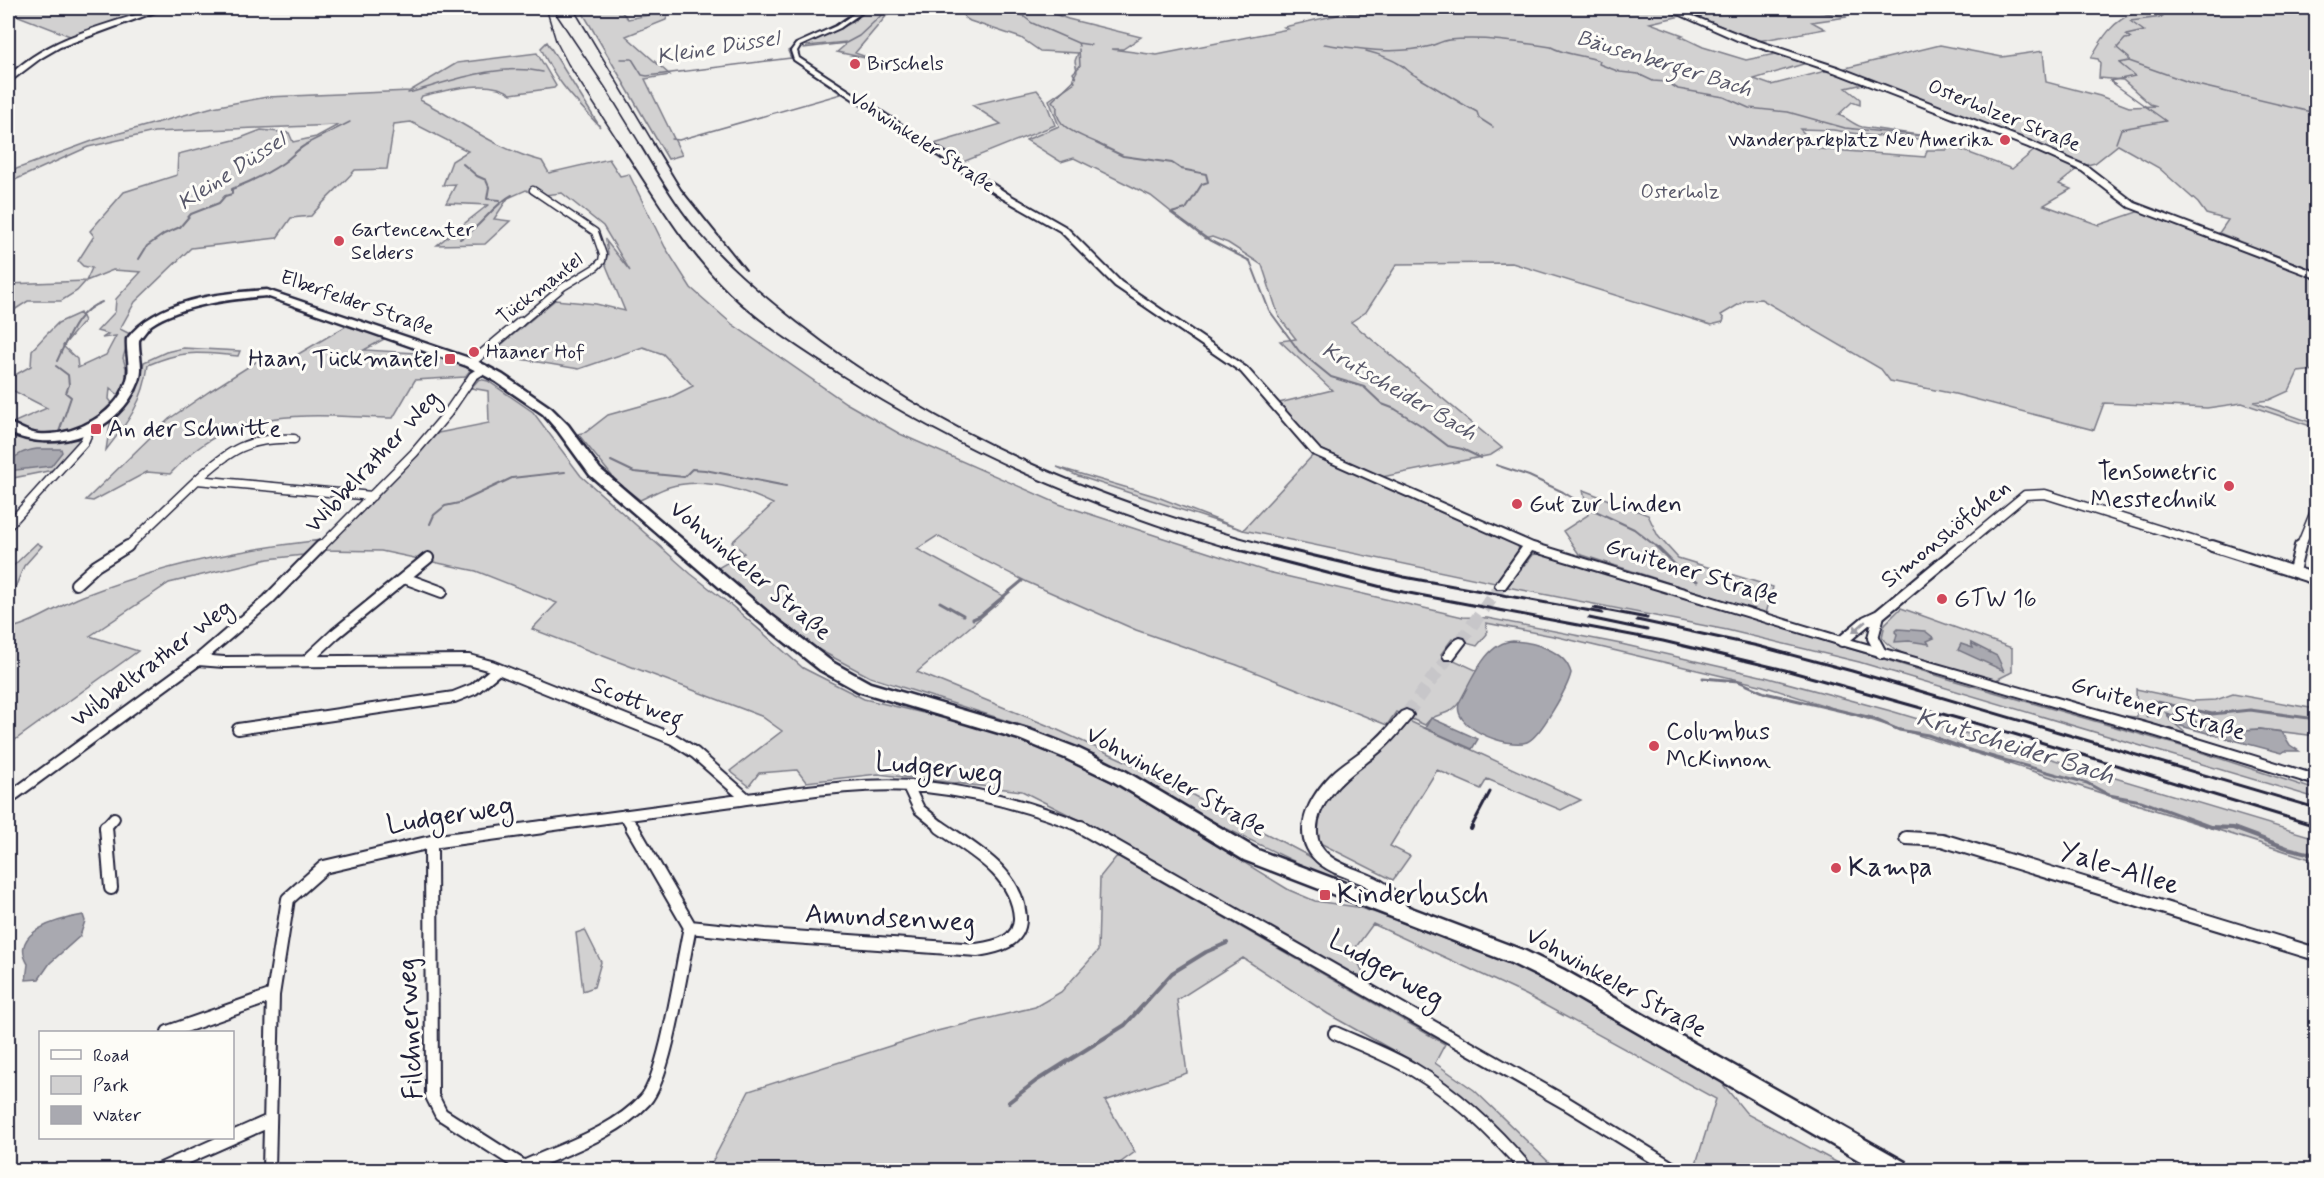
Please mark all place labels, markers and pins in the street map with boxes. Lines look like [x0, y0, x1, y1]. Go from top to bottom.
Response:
place label: Birschels [867, 51, 944, 78]
marker: Birschels [848, 57, 862, 71]
place label: Wanderparkplatz Neu Amerika [1728, 127, 1994, 154]
marker: Wanderparkplatz Neu Amerika [1998, 133, 2012, 147]
place label: Gartencenter Selders [351, 217, 474, 267]
marker: Gartencenter Selders [332, 234, 346, 248]
place label: Haaner Hof [486, 339, 585, 366]
place label: Haan, Tückmantel [248, 344, 438, 375]
marker: Haaner Hof [467, 345, 481, 359]
marker: Haan, Tückmantel [443, 352, 457, 366]
place label: An der Schmitte [108, 414, 281, 445]
marker: An der Schmitte [89, 422, 103, 436]
place label: Tensometric Messtechnik [2090, 457, 2217, 516]
marker: Tensometric Messtechnik [2222, 479, 2236, 493]
place label: Gut zur Linden [1529, 489, 1682, 520]
marker: Gut zur Linden [1510, 497, 1524, 511]
place label: GTW 16 [1954, 584, 2037, 615]
marker: GTW 16 [1935, 592, 1949, 606]
place label: Columbus McKinnon [1666, 717, 1771, 776]
marker: Columbus McKinnon [1647, 739, 1661, 753]
place label: Kampa [1848, 850, 1932, 887]
marker: Kampa [1829, 861, 1843, 875]
place label: Kinderbusch [1337, 877, 1489, 914]
marker: Kinderbusch [1318, 888, 1332, 902]

